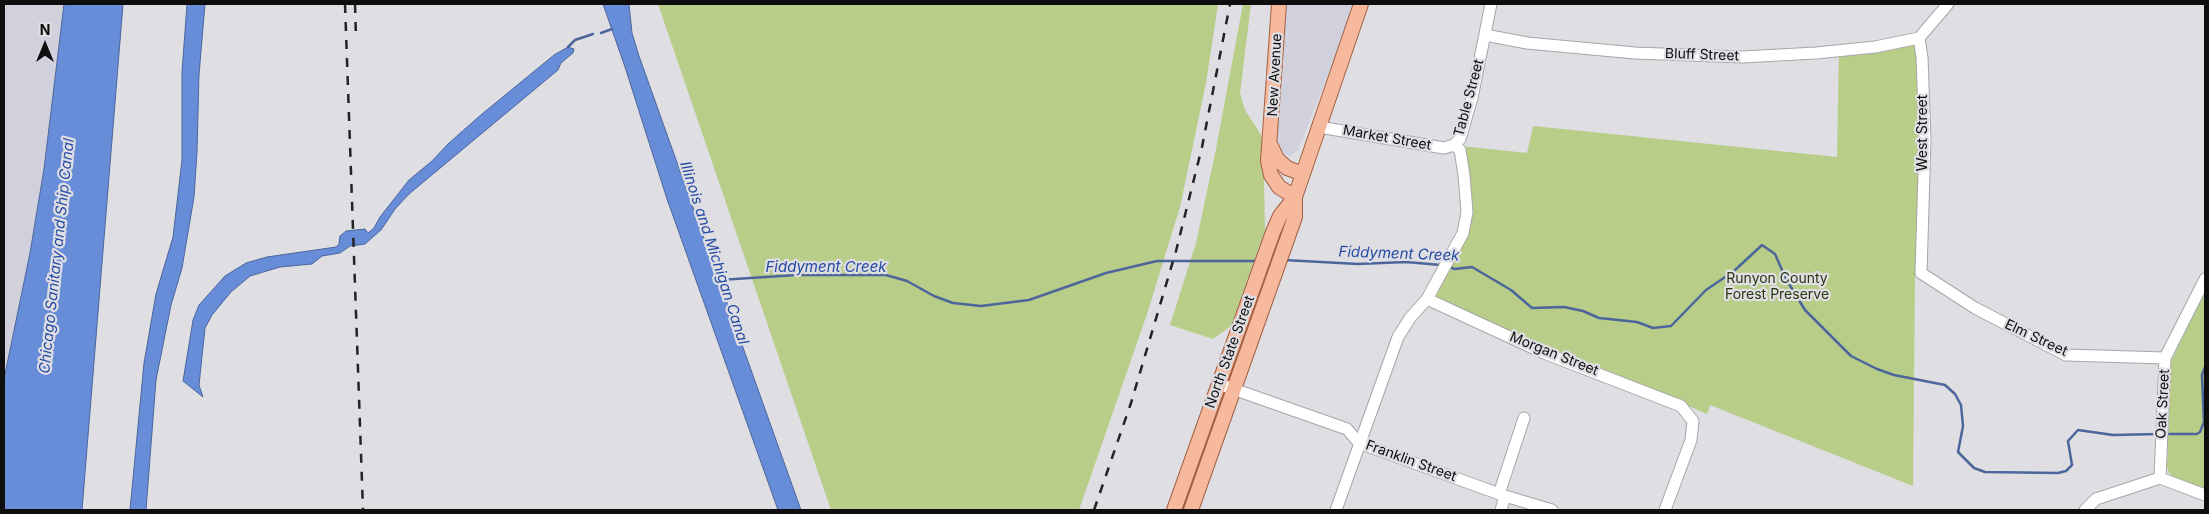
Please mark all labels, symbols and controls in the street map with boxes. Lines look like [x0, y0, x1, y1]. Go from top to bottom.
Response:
north arrow [20, 20, 70, 70]
text: N [40, 21, 50, 38]
street label: New Avenue [1264, 33, 1286, 117]
street label: Bluff Street [1665, 45, 1739, 65]
street label: Table Street [1451, 57, 1487, 139]
street label: West Street [1915, 95, 1931, 171]
street label: Market Street [1341, 122, 1433, 154]
water label: Chicago Sanitary and Ship Canal [36, 138, 78, 374]
water label: Illinois and Michigan Canal [676, 159, 752, 347]
water label: Fiddyment Creek [1338, 243, 1460, 265]
water label: Fiddyment Creek [765, 258, 887, 276]
park label: Runyon County Forest Preserve [1725, 271, 1829, 304]
street label: North State Street [1202, 293, 1258, 411]
street label: Elm Street [2002, 316, 2070, 360]
street label: Morgan Street [1507, 329, 1601, 379]
street label: Oak Street [2153, 369, 2173, 439]
street label: Franklin Street [1363, 437, 1459, 485]

